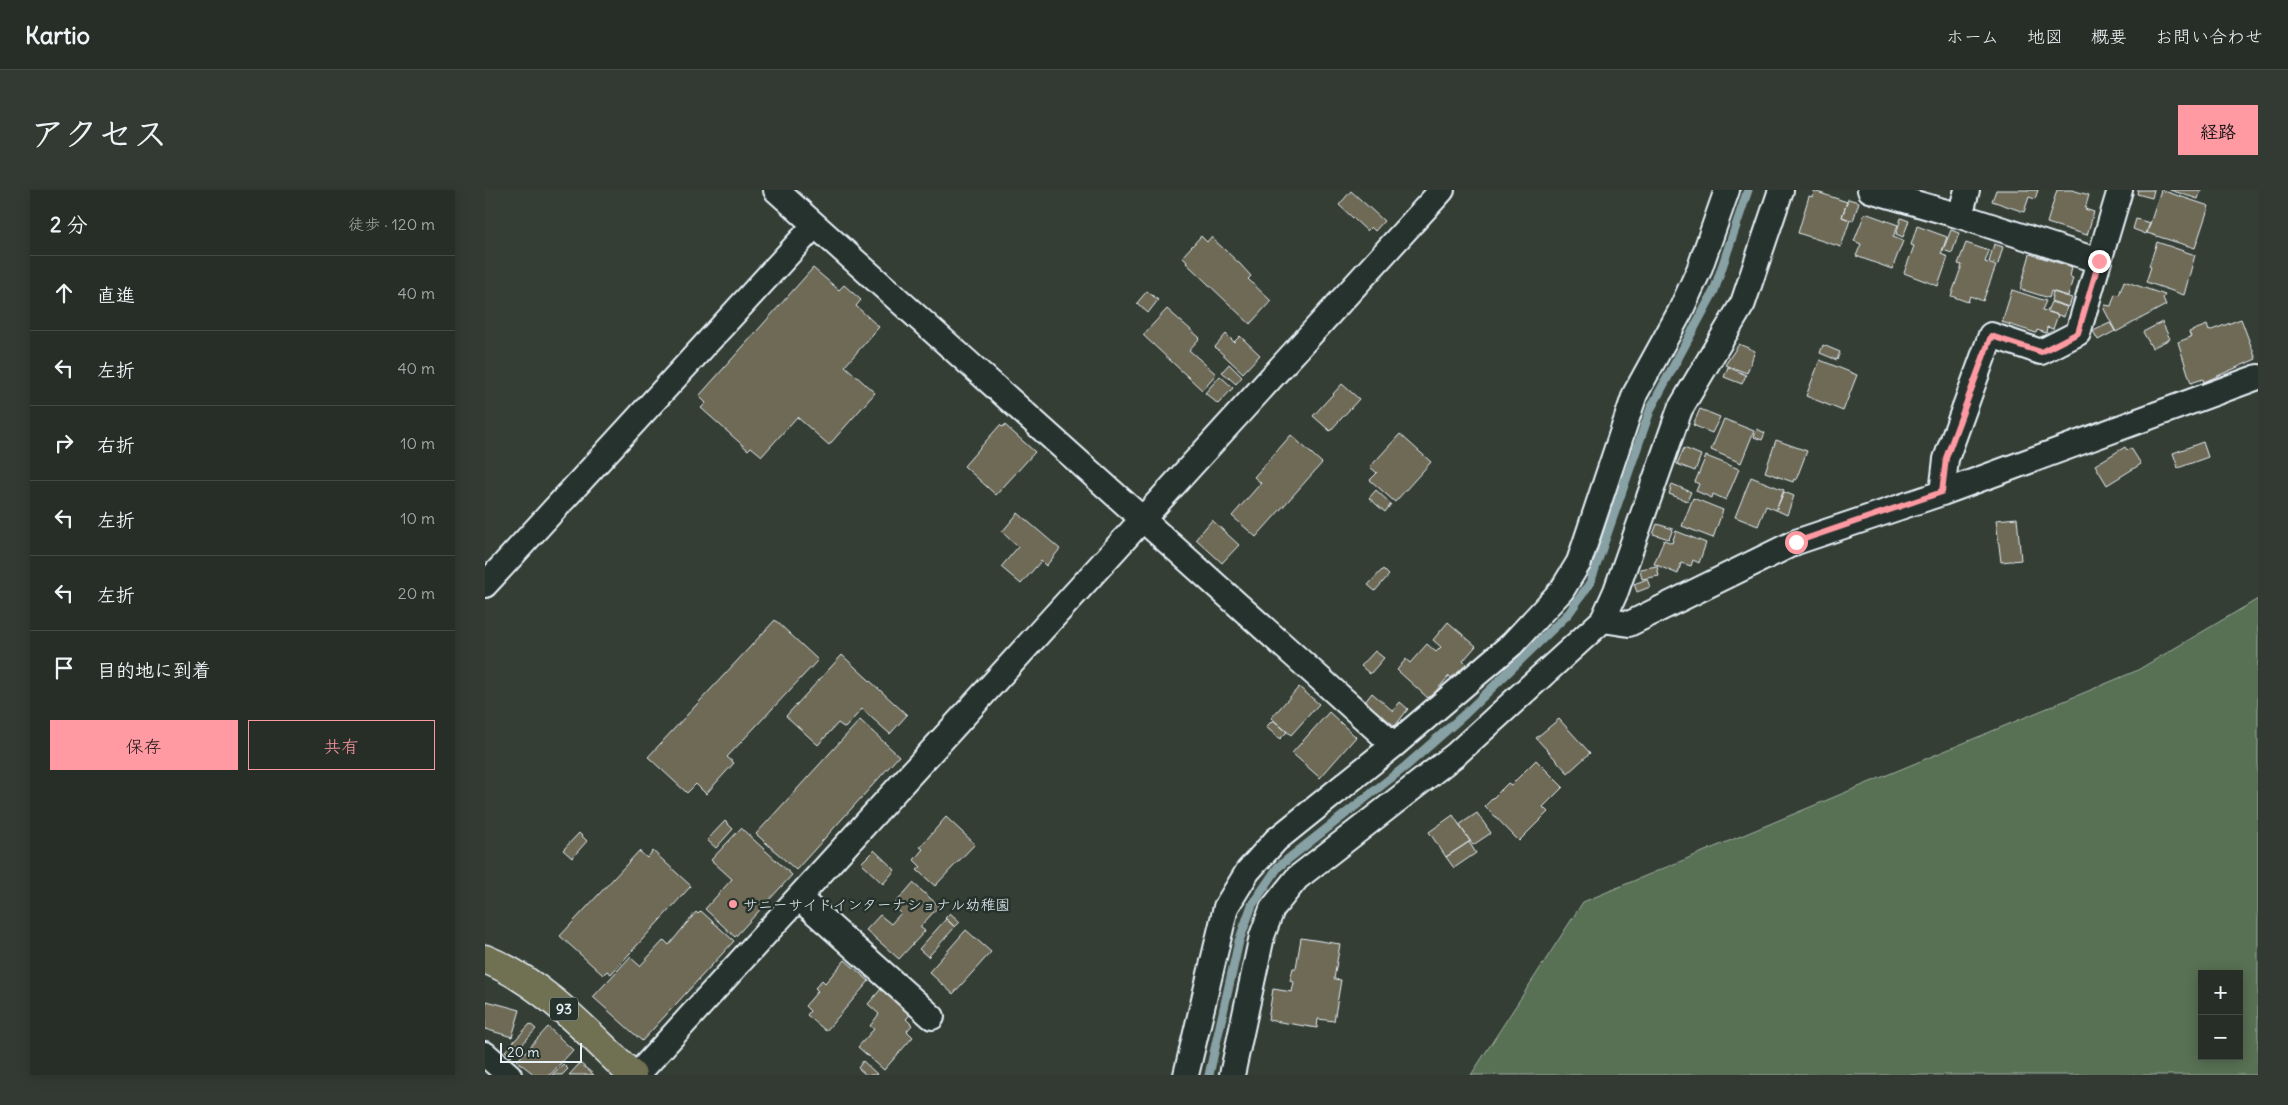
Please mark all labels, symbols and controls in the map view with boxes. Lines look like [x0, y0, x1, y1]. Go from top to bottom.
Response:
text: Kartio [25, 20, 90, 50]
text: ホーム [1946, 25, 1999, 48]
text: 地図 [2027, 25, 2063, 48]
text: 概要 [2091, 25, 2127, 48]
text: お問い合わせ [2155, 25, 2263, 48]
button: 経路 [2178, 105, 2258, 155]
text: アクセス [30, 111, 168, 155]
text: 2 分 [50, 211, 88, 238]
text: 徒歩 · 120 m [348, 214, 435, 234]
route end [2088, 250, 2111, 273]
icon: ahead [50, 279, 78, 307]
text: 直進 [97, 283, 135, 307]
text: 40 m [397, 283, 435, 303]
icon: left [50, 354, 78, 382]
text: 左折 [97, 358, 135, 382]
text: 40 m [397, 358, 435, 378]
icon: right [50, 429, 78, 457]
text: 右折 [97, 433, 135, 457]
text: 10 m [400, 433, 435, 453]
icon: left [50, 504, 78, 532]
text: 左折 [97, 508, 135, 532]
text: 10 m [400, 508, 435, 528]
route start [1785, 531, 1808, 554]
icon: left [50, 579, 78, 607]
text: 左折 [97, 583, 135, 607]
text: 20 m [398, 583, 435, 603]
icon: arrive [50, 654, 78, 682]
text: 目的地に到着 [97, 658, 211, 682]
button: 保存 [50, 720, 238, 770]
button: 共有 [248, 720, 435, 770]
place label: サニーサイドインターナショナル幼稚園 [743, 895, 1010, 914]
marker: サニーサイドインターナショナル幼稚園 [727, 898, 739, 910]
map controls [2198, 970, 2243, 1060]
button: + [2198, 970, 2243, 1015]
road number: 93 [550, 998, 578, 1021]
button: − [2198, 1015, 2243, 1060]
scale bar [500, 1040, 583, 1063]
text: 20 m [507, 1043, 540, 1061]

